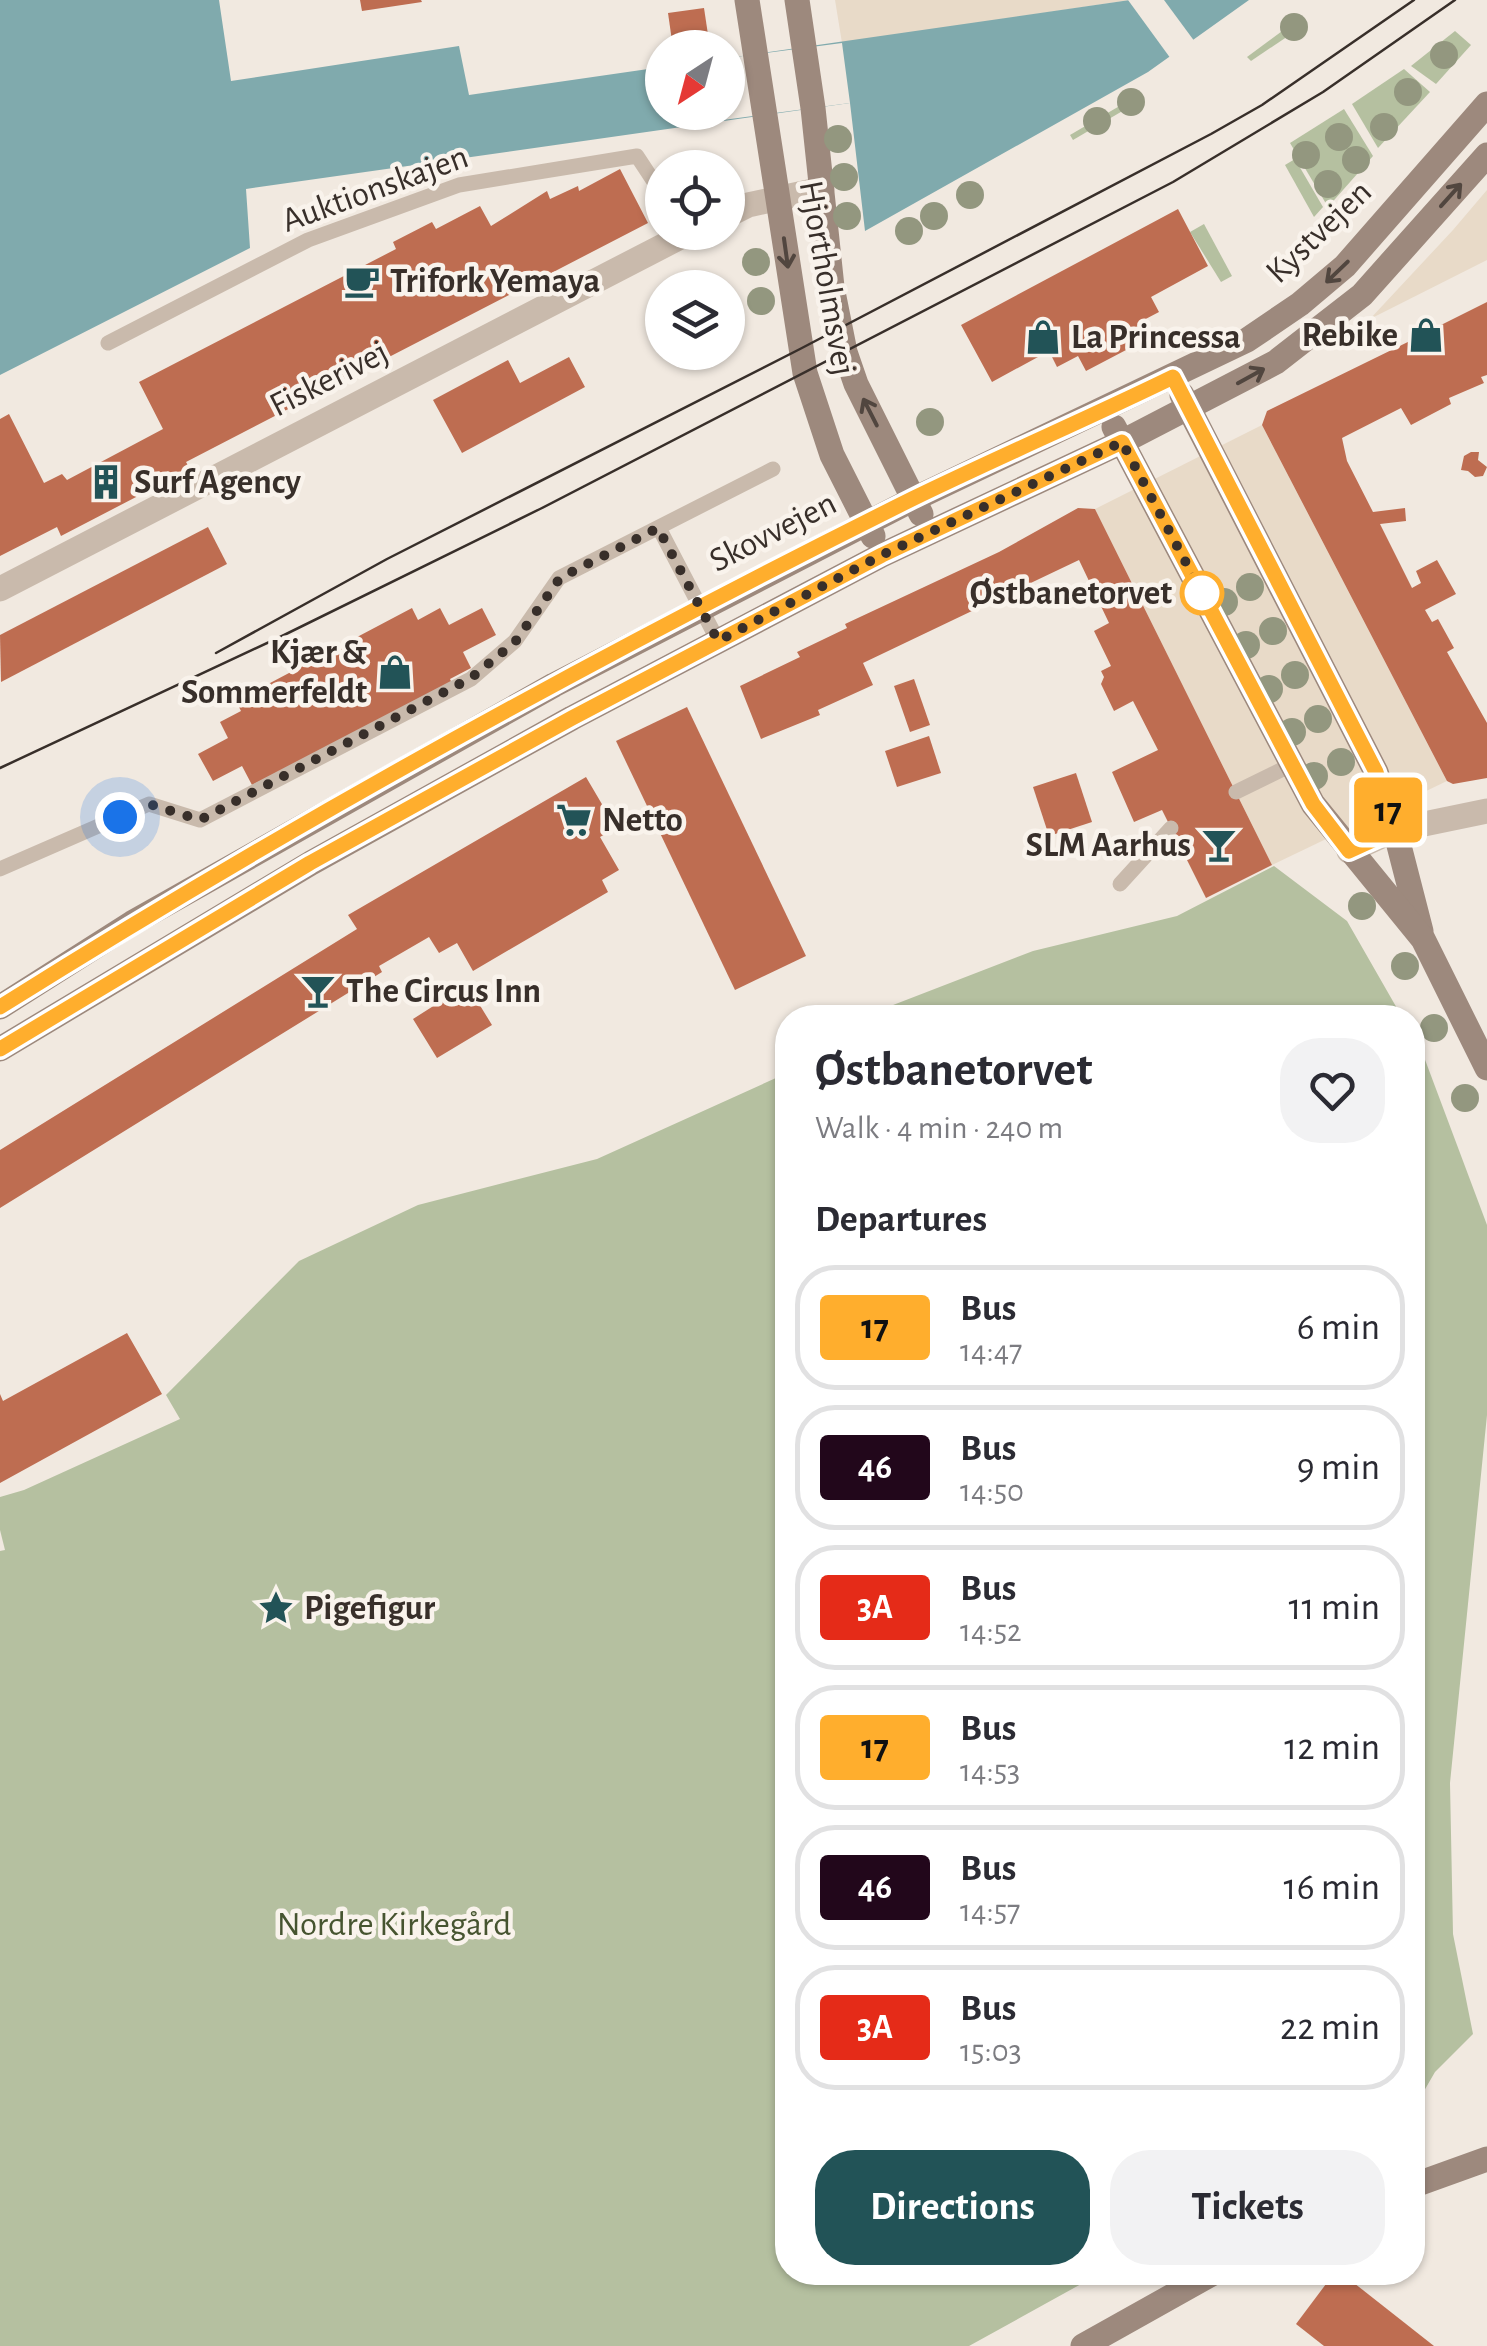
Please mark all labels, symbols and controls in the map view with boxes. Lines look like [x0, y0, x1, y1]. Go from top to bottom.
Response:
north arrow [645, 30, 745, 130]
map controls [645, 30, 745, 370]
street label: Auktionskajen [277, 139, 473, 239]
button: locate [645, 150, 745, 250]
street label: Kystvejen [1260, 174, 1378, 290]
street label: Hjortholmsvej [793, 178, 861, 378]
one-way arrow [1439, 183, 1462, 208]
one-way arrow [777, 237, 795, 269]
one-way arrow [1325, 260, 1350, 284]
cafe icon: Trifork Yemaya [343, 262, 381, 300]
place label: Trifork Yemaya [390, 264, 600, 299]
button: layers [645, 270, 745, 370]
shop icon: Rebike [1407, 316, 1445, 354]
shop icon: La Princessa [1024, 318, 1062, 356]
place label: Rebike [1301, 318, 1398, 353]
place label: La Princessa [1071, 320, 1241, 355]
street label: Fiskerivej [264, 334, 394, 424]
one-way arrow [1235, 366, 1265, 386]
one-way arrow [860, 397, 879, 427]
building icon: Surf Agency [87, 463, 125, 501]
place label: Surf Agency [134, 465, 301, 500]
street label: Skovvejen [704, 485, 842, 579]
marker: Østbanetorvet [1181, 572, 1223, 614]
place label: Østbanetorvet [970, 576, 1172, 611]
place label: Kjær & Sommerfeldt [181, 635, 367, 710]
shop icon: Kjær & Sommerfeldt [376, 653, 414, 691]
line badge: 17 [1343, 778, 1433, 842]
your location [95, 792, 145, 842]
text: 17 [1374, 793, 1402, 828]
supermarket icon: Netto [555, 801, 593, 839]
place label: Netto [602, 803, 683, 838]
bar icon: SLM Aarhus [1200, 826, 1238, 864]
place label: SLM Aarhus [1026, 828, 1191, 863]
bar icon: The Circus Inn [299, 972, 337, 1010]
place label: The Circus Inn [346, 974, 541, 1009]
button: heart [1280, 1038, 1385, 1143]
text: Østbanetorvet [815, 1047, 1092, 1095]
text: Walk · 4 min · 240 m [815, 1112, 1063, 1144]
text: Departures [815, 1201, 987, 1239]
text: Bus [960, 1290, 1016, 1328]
text: 6 min [1297, 1309, 1380, 1347]
text: 17 [861, 1310, 889, 1345]
text: 14:47 [960, 1335, 1022, 1367]
text: Bus [960, 1430, 1016, 1468]
text: 9 min [1297, 1449, 1380, 1487]
text: 46 [858, 1450, 892, 1485]
text: 14:50 [960, 1475, 1024, 1507]
text: Bus [960, 1570, 1016, 1608]
place icon: Pigefigur [257, 1589, 295, 1627]
text: 11 min [1288, 1589, 1380, 1627]
text: 3A [857, 1590, 893, 1625]
place label: Pigefigur [304, 1591, 435, 1626]
text: 14:52 [960, 1615, 1022, 1647]
text: Bus [960, 1710, 1016, 1748]
text: 12 min [1284, 1729, 1380, 1767]
text: 17 [861, 1730, 889, 1765]
text: 14:53 [960, 1755, 1020, 1787]
text: Bus [960, 1850, 1016, 1888]
text: 16 min [1284, 1869, 1380, 1907]
text: 46 [858, 1870, 892, 1905]
text: 14:57 [960, 1895, 1020, 1927]
park label: Nordre Kirkegård [277, 1907, 511, 1942]
text: Bus [960, 1990, 1016, 2028]
text: 22 min [1280, 2009, 1380, 2047]
text: 3A [857, 2010, 893, 2045]
text: 15:03 [960, 2035, 1022, 2067]
button: Directions [815, 2150, 1090, 2265]
button: Tickets [1110, 2150, 1385, 2265]

